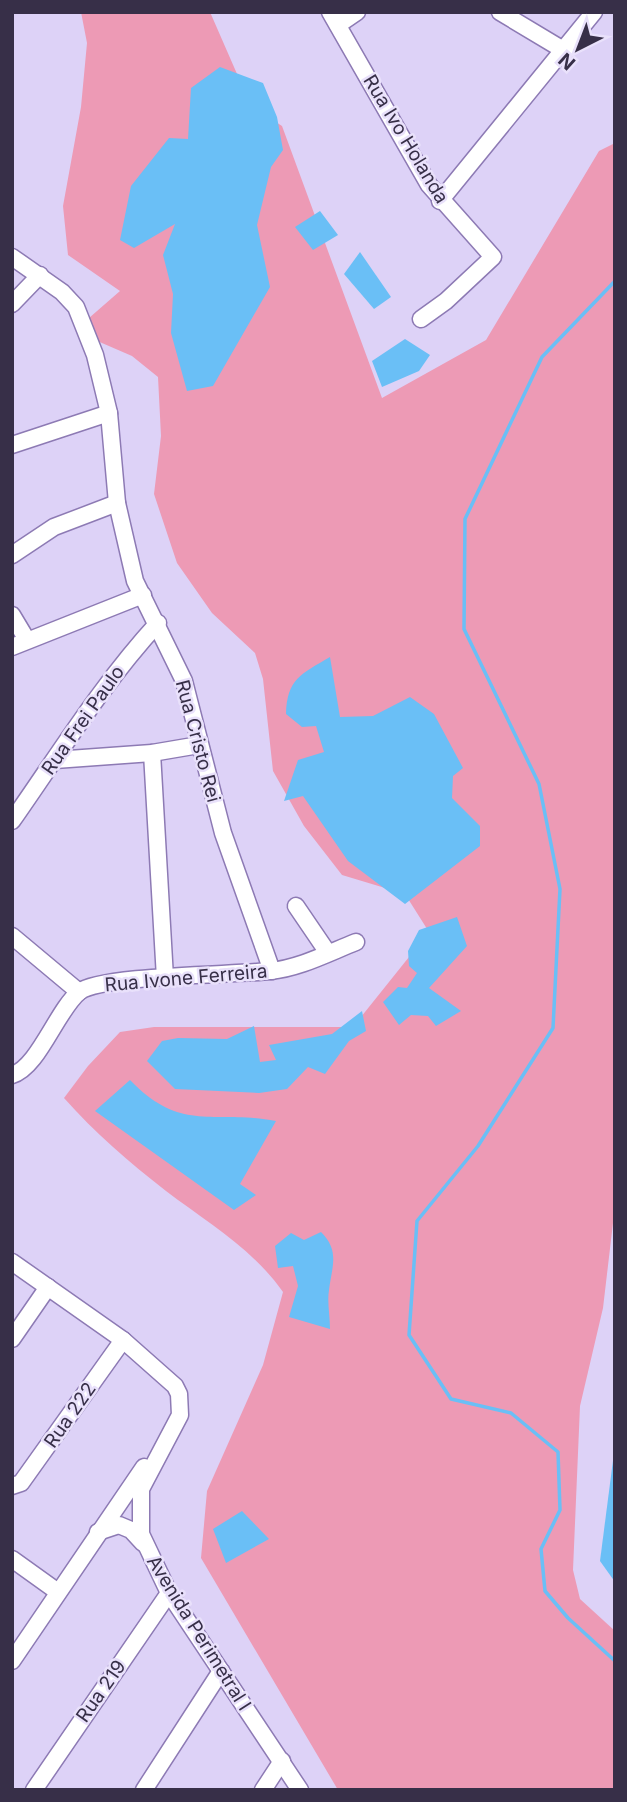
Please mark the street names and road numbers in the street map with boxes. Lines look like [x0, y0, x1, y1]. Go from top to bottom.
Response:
street label: Rua Ivo Holanda [359, 70, 453, 208]
street label: Rua Frei Paulo [37, 661, 129, 779]
street label: Rua Cristo Rei [171, 677, 225, 805]
street label: Rua Ivone Ferreira [104, 959, 268, 997]
street label: Rua 222 [39, 1378, 101, 1452]
street label: Avenida Perimetral I [142, 1551, 256, 1715]
street label: Rua 219 [71, 1655, 131, 1727]

